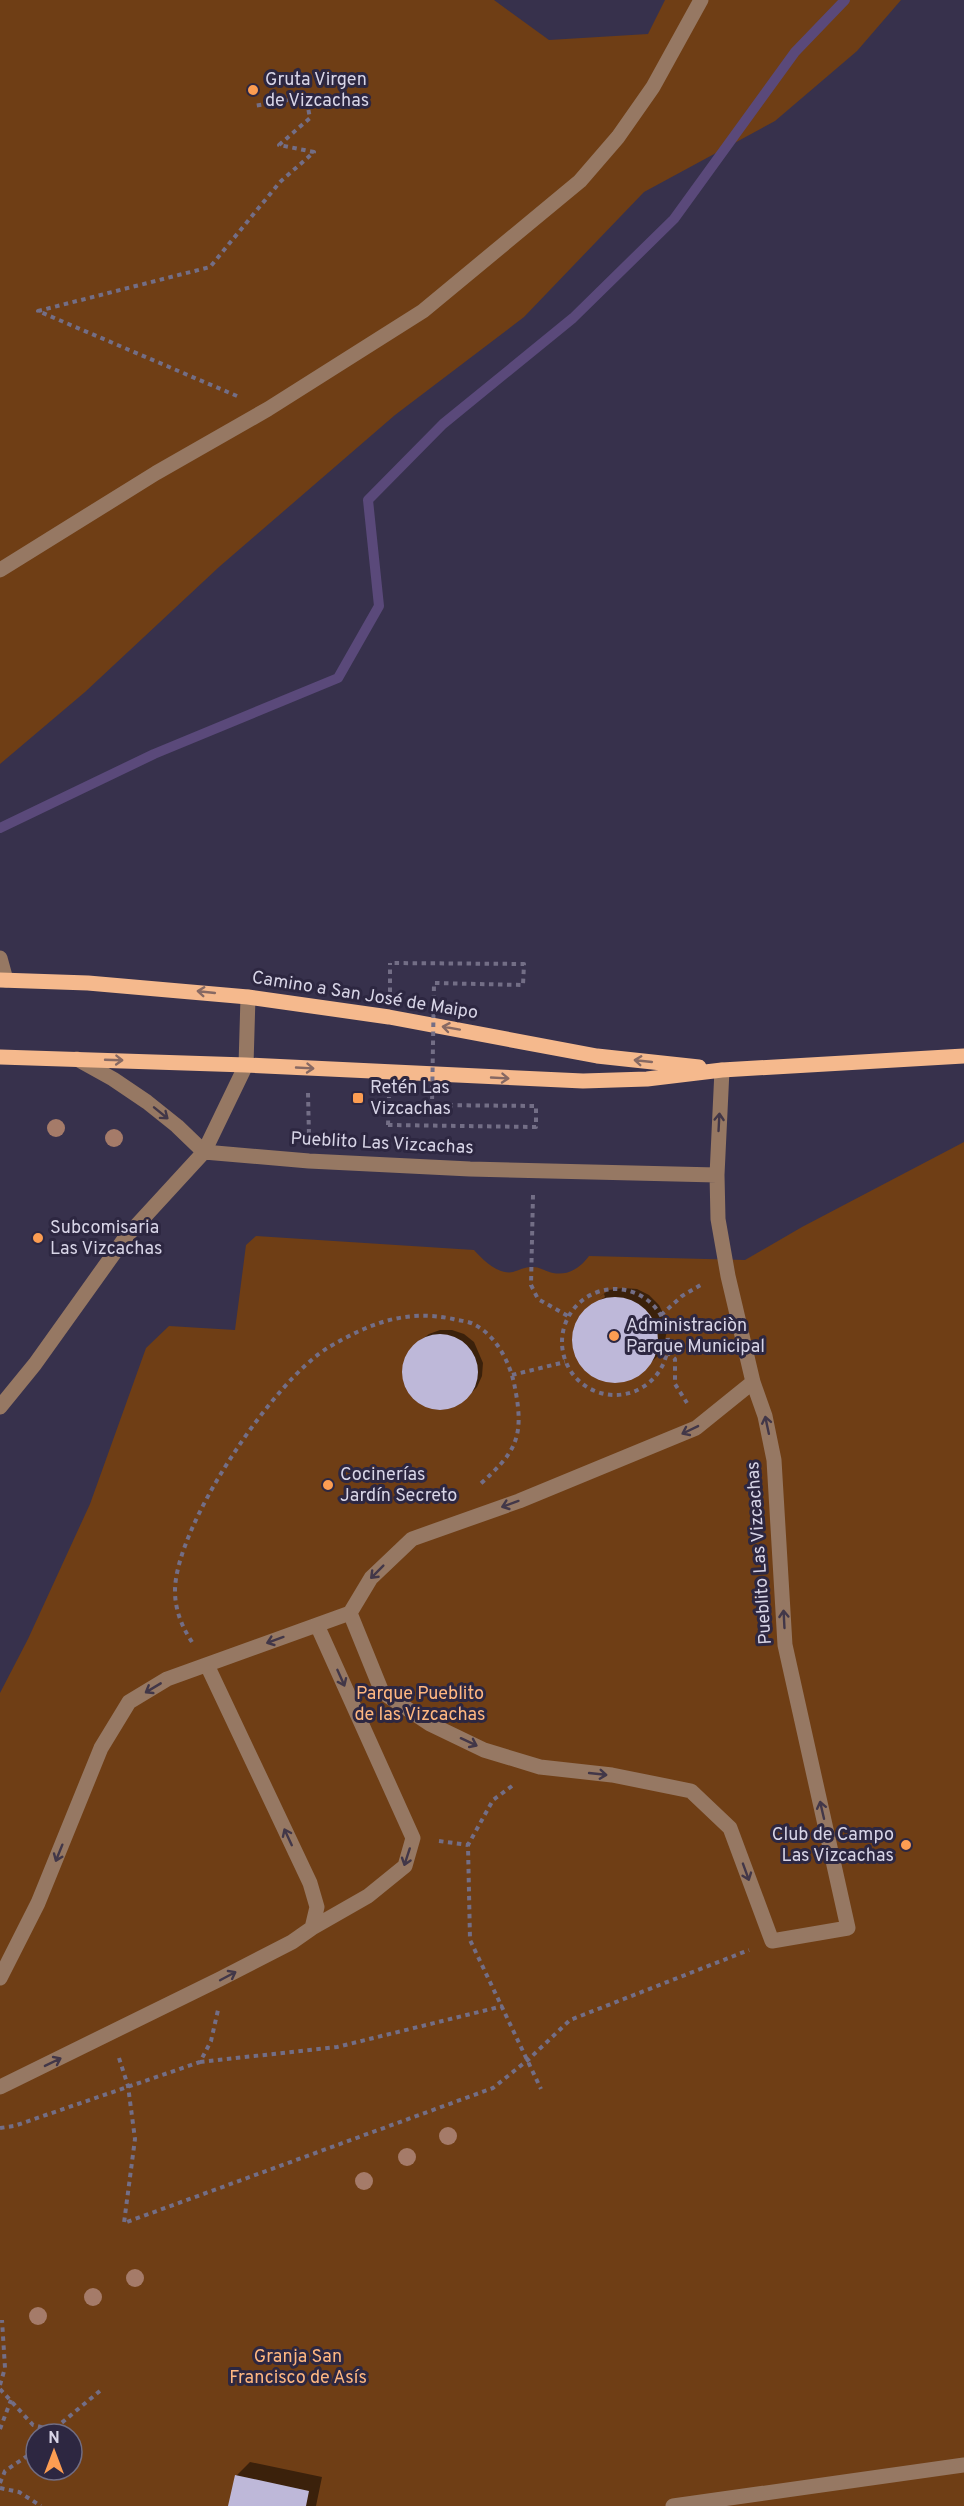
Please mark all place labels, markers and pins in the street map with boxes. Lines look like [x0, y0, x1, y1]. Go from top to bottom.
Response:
place label: Gruta Virgen de Vizcachas [265, 69, 369, 113]
marker: Gruta Virgen de Vizcachas [246, 83, 260, 97]
place label: Retén Las Vizcachas [370, 1077, 451, 1121]
marker: Retén Las Vizcachas [351, 1091, 365, 1105]
place label: Subcomisaria Las Vizcachas [50, 1217, 162, 1261]
marker: Subcomisaria Las Vizcachas [31, 1231, 45, 1245]
place label: Administraciòn Parque Municipal [626, 1315, 765, 1359]
marker: Administraciòn Parque Municipal [607, 1329, 621, 1343]
place label: Cocinerías Jardín Secreto [340, 1464, 457, 1508]
marker: Cocinerías Jardín Secreto [321, 1478, 335, 1492]
place label: Club de Campo Las Vizcachas [772, 1824, 894, 1868]
marker: Club de Campo Las Vizcachas [899, 1838, 913, 1852]

